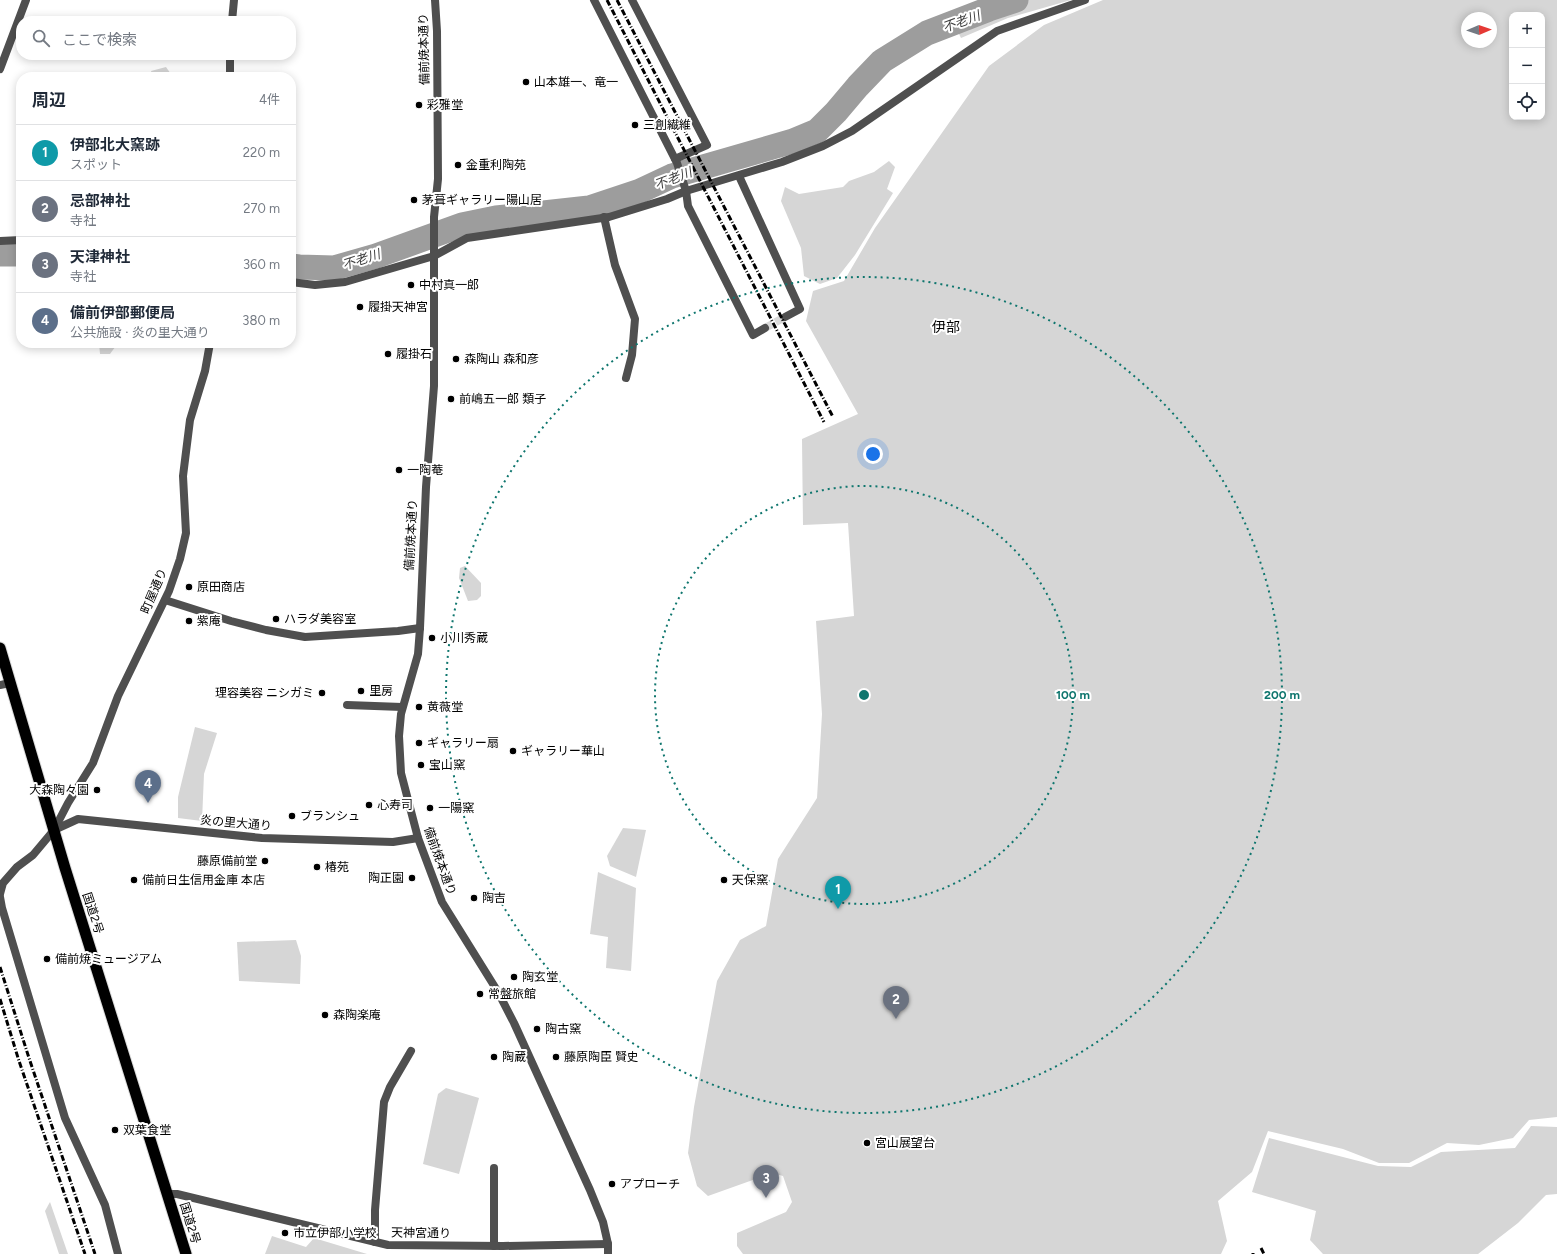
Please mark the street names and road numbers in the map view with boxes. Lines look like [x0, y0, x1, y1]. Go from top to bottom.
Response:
street label: 備前焼本通り [416, 13, 432, 85]
street label: 備前焼本通り [402, 499, 420, 571]
street label: 町屋通り [138, 566, 170, 616]
street label: 炎の里大通り [200, 813, 272, 833]
street label: 備前焼本通り [421, 825, 459, 897]
street label: 国道2号 [80, 891, 106, 935]
street label: 国道2号 [177, 1201, 203, 1245]
street label: 天神宮通り [391, 1225, 451, 1241]

